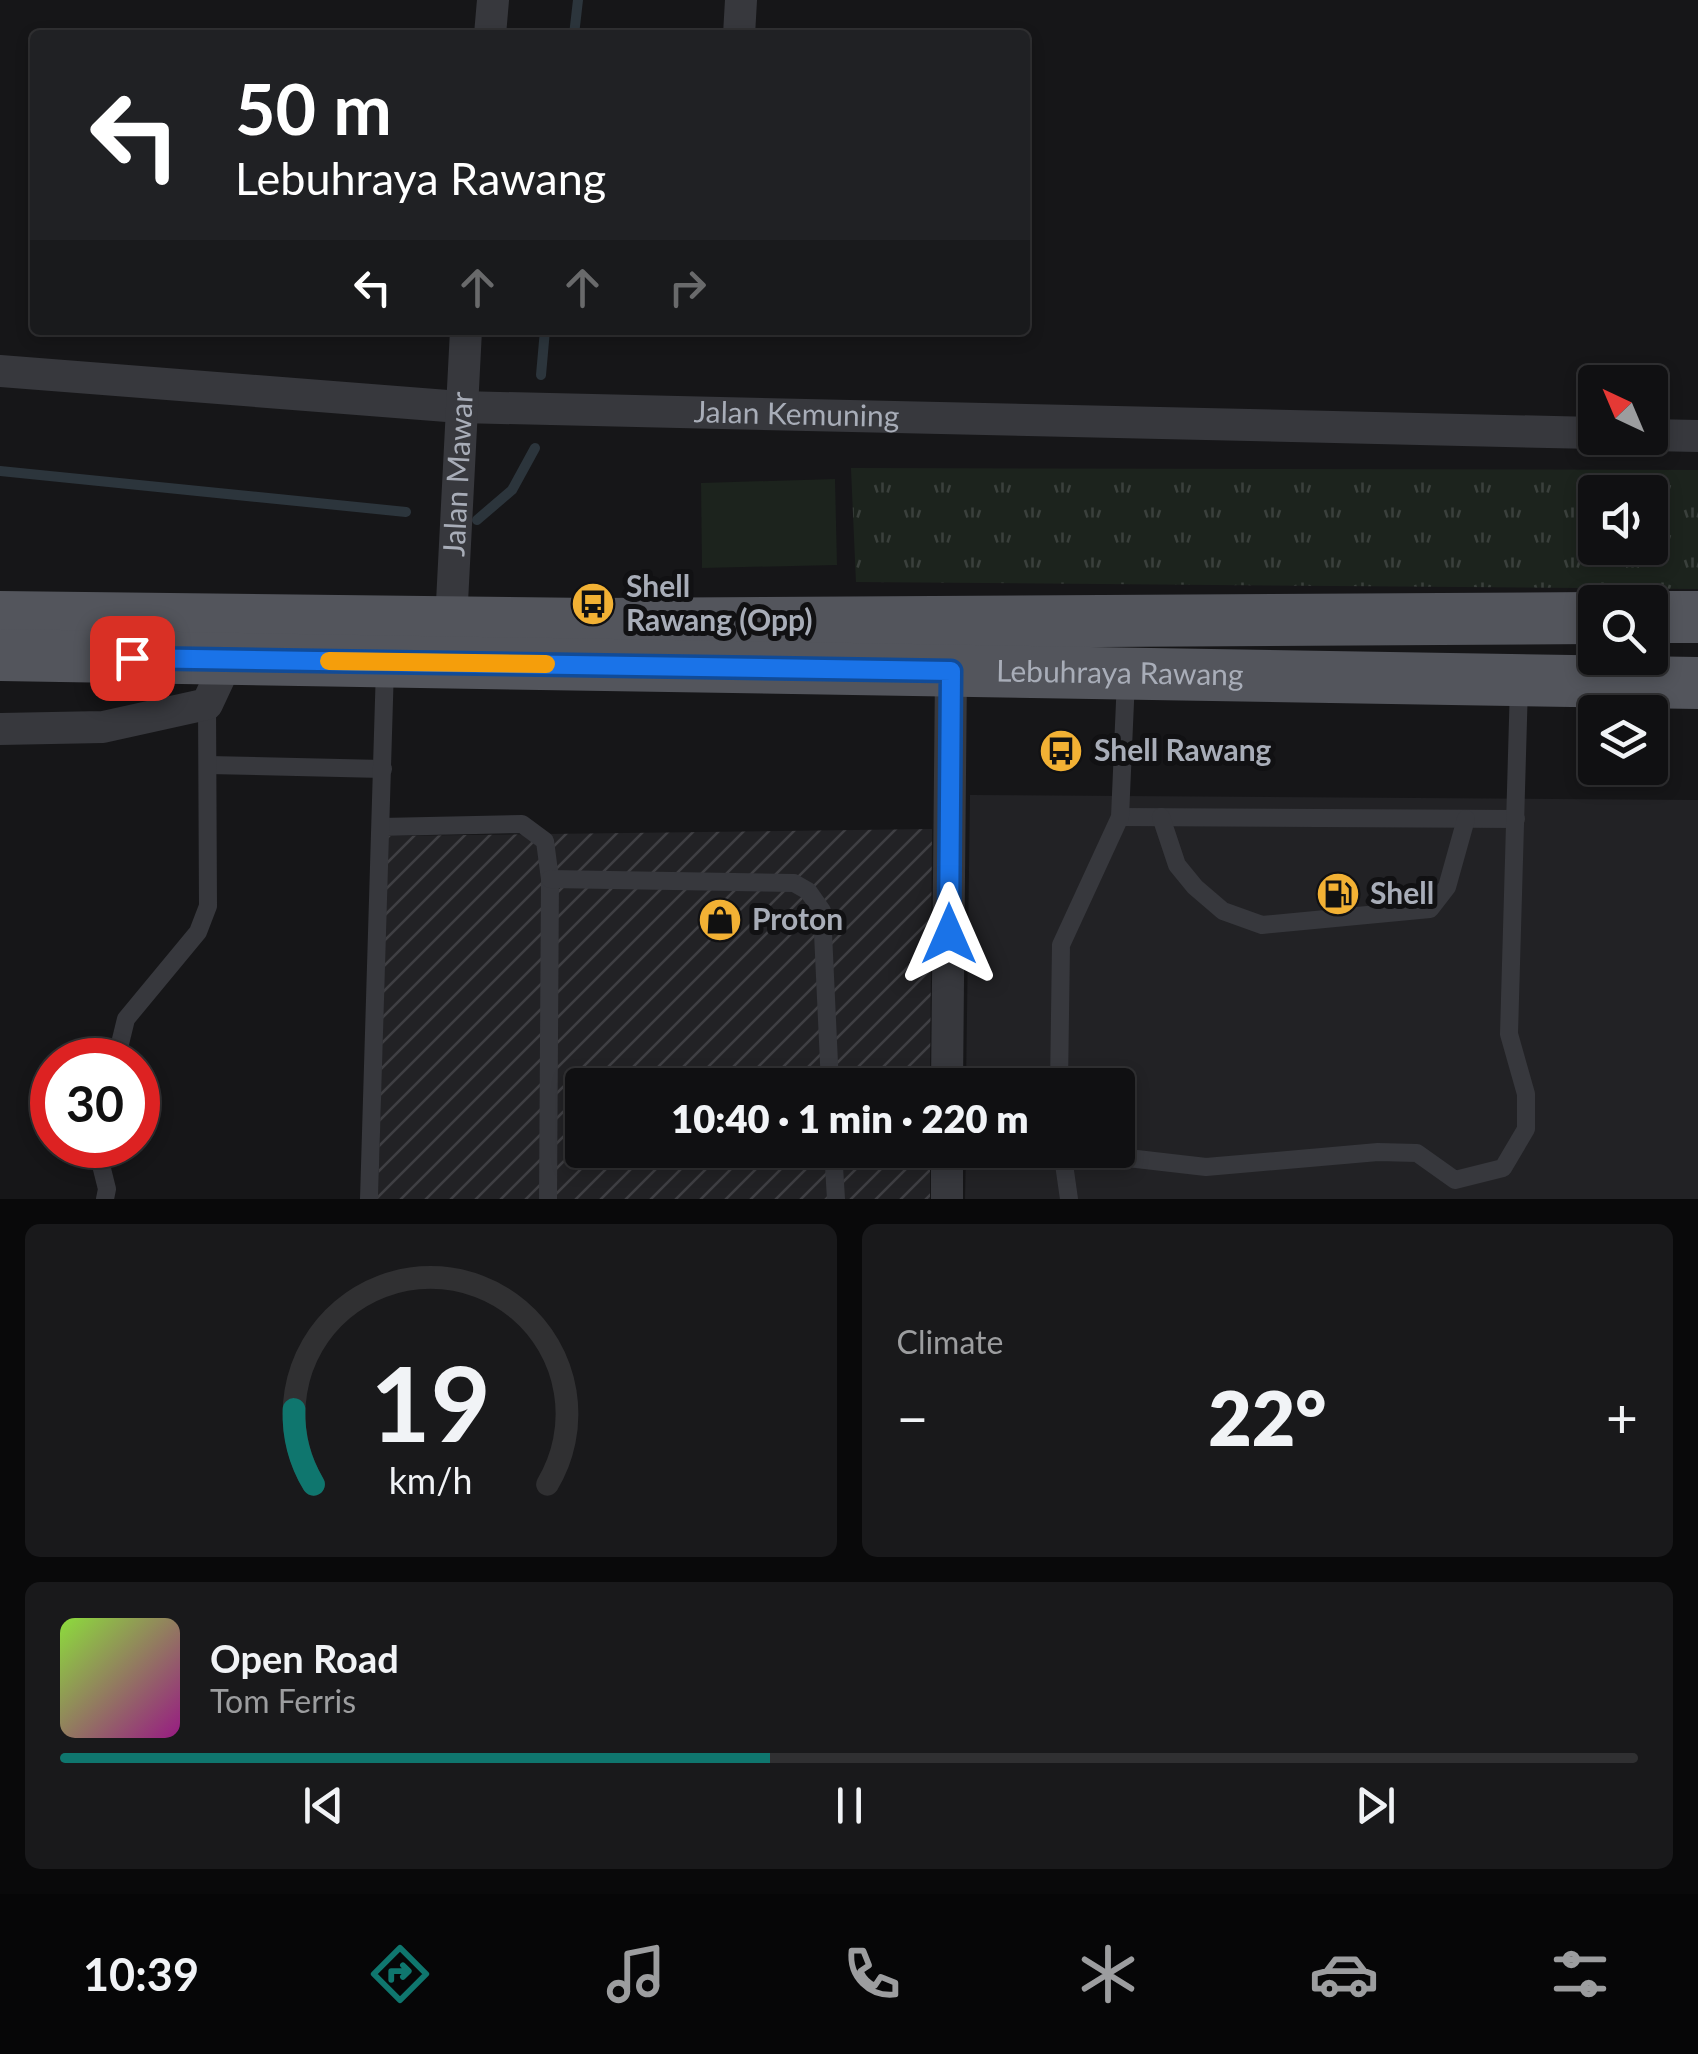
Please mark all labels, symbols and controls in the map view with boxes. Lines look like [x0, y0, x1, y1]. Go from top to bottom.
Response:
text: 50 m [235, 66, 392, 150]
icon: left [70, 70, 200, 200]
text: Lebuhraya Rawang [235, 151, 606, 205]
icon: left [345, 260, 400, 315]
icon: ahead [450, 260, 505, 315]
icon: ahead [555, 260, 610, 315]
icon: right [660, 260, 715, 315]
north arrow [1578, 365, 1668, 455]
map controls [1578, 365, 1668, 785]
street label: Jalan Mawar [434, 391, 479, 557]
street label: Jalan Kemuning [693, 392, 900, 433]
button: sound [1578, 475, 1668, 565]
place label: Shell Rawang (Opp) [626, 567, 812, 637]
bus stop icon: Shell Rawang (Opp) [570, 581, 616, 627]
button: search [1578, 585, 1668, 675]
pin [90, 616, 175, 701]
icon: arrive [105, 631, 160, 686]
street label: Lebuhraya Rawang [996, 651, 1244, 692]
button: layers [1578, 695, 1668, 785]
bus stop icon: Shell Rawang [1038, 728, 1084, 774]
place label: Shell Rawang [1094, 731, 1272, 767]
fuel station icon: Shell [1315, 871, 1361, 917]
place label: Shell [1370, 874, 1434, 910]
position arrow [897, 882, 1001, 986]
shop icon: Proton [697, 897, 743, 943]
place label: Proton [752, 900, 843, 936]
speed limit sign: 30 [30, 1038, 160, 1168]
text: 10:40 · 1 min · 220 m [671, 1095, 1029, 1141]
text: Climate [897, 1322, 1003, 1361]
text: 19 [370, 1339, 491, 1464]
text: 22° [1208, 1372, 1326, 1462]
text: − [897, 1384, 928, 1450]
text: + [1606, 1384, 1638, 1450]
text: km/h [389, 1459, 473, 1502]
text: Open Road [210, 1635, 399, 1681]
text: Tom Ferris [210, 1681, 356, 1720]
icon: previous [296, 1778, 351, 1833]
icon: pause [822, 1778, 877, 1833]
icon: next [1348, 1778, 1403, 1833]
icon: directions [365, 1939, 435, 2009]
icon: music [601, 1939, 671, 2009]
icon: phone [837, 1939, 907, 2009]
icon: climate [1073, 1939, 1143, 2009]
icon: car [1309, 1939, 1379, 2009]
icon: filters [1545, 1939, 1615, 2009]
text: 10:39 [83, 1947, 199, 2001]

